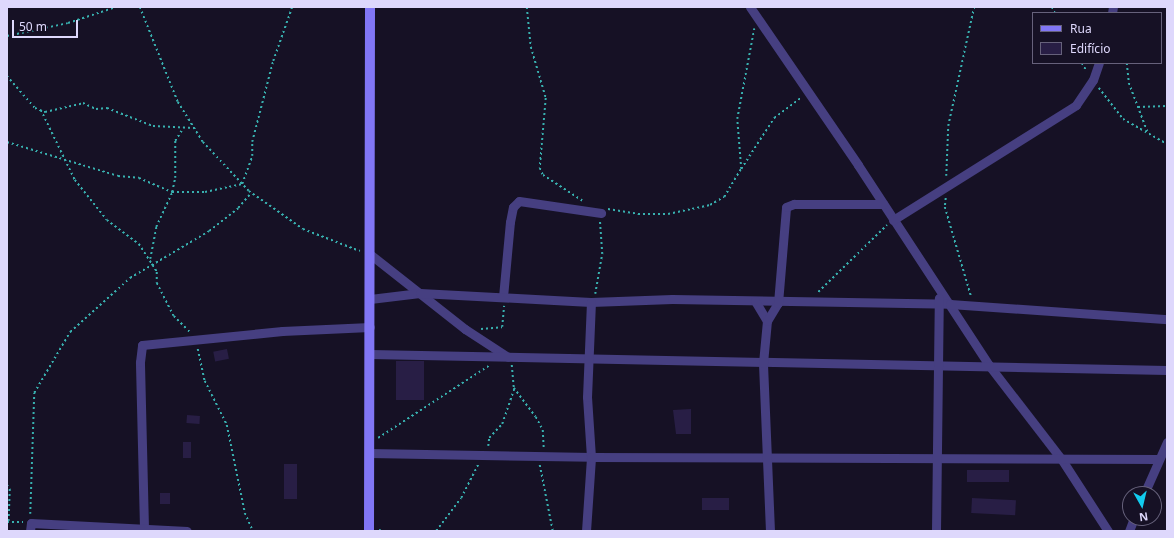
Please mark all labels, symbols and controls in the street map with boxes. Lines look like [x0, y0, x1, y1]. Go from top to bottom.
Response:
scale bar [14, 12, 80, 38]
legend [1032, 12, 1162, 64]
text: 50 m [19, 18, 47, 35]
text: Rua [1070, 20, 1092, 37]
text: Edifício [1070, 40, 1111, 57]
north arrow [1122, 486, 1162, 526]
text: N [1138, 509, 1149, 525]

